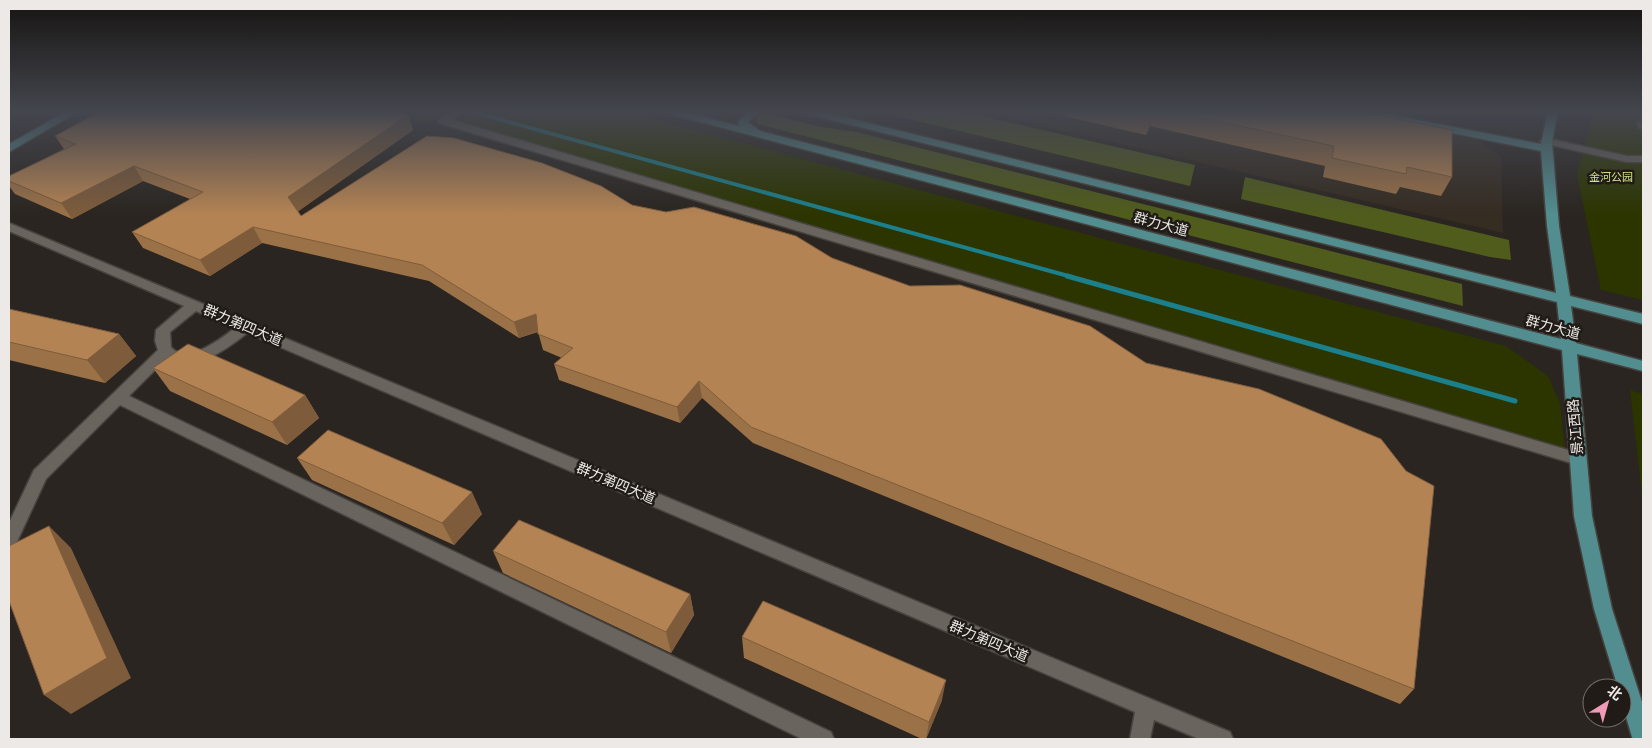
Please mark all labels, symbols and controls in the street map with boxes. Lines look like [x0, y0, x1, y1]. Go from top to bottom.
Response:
park label: 金河公园 [1589, 171, 1633, 184]
street label: 群力大道 [1132, 209, 1190, 239]
street label: 群力第四大道 [201, 301, 285, 349]
street label: 群力大道 [1524, 312, 1582, 342]
street label: 景江西路 [1565, 398, 1585, 456]
street label: 群力第四大道 [574, 459, 658, 507]
street label: 群力第四大道 [947, 617, 1031, 665]
north arrow [1582, 678, 1632, 728]
text: 北 [1604, 682, 1625, 703]

